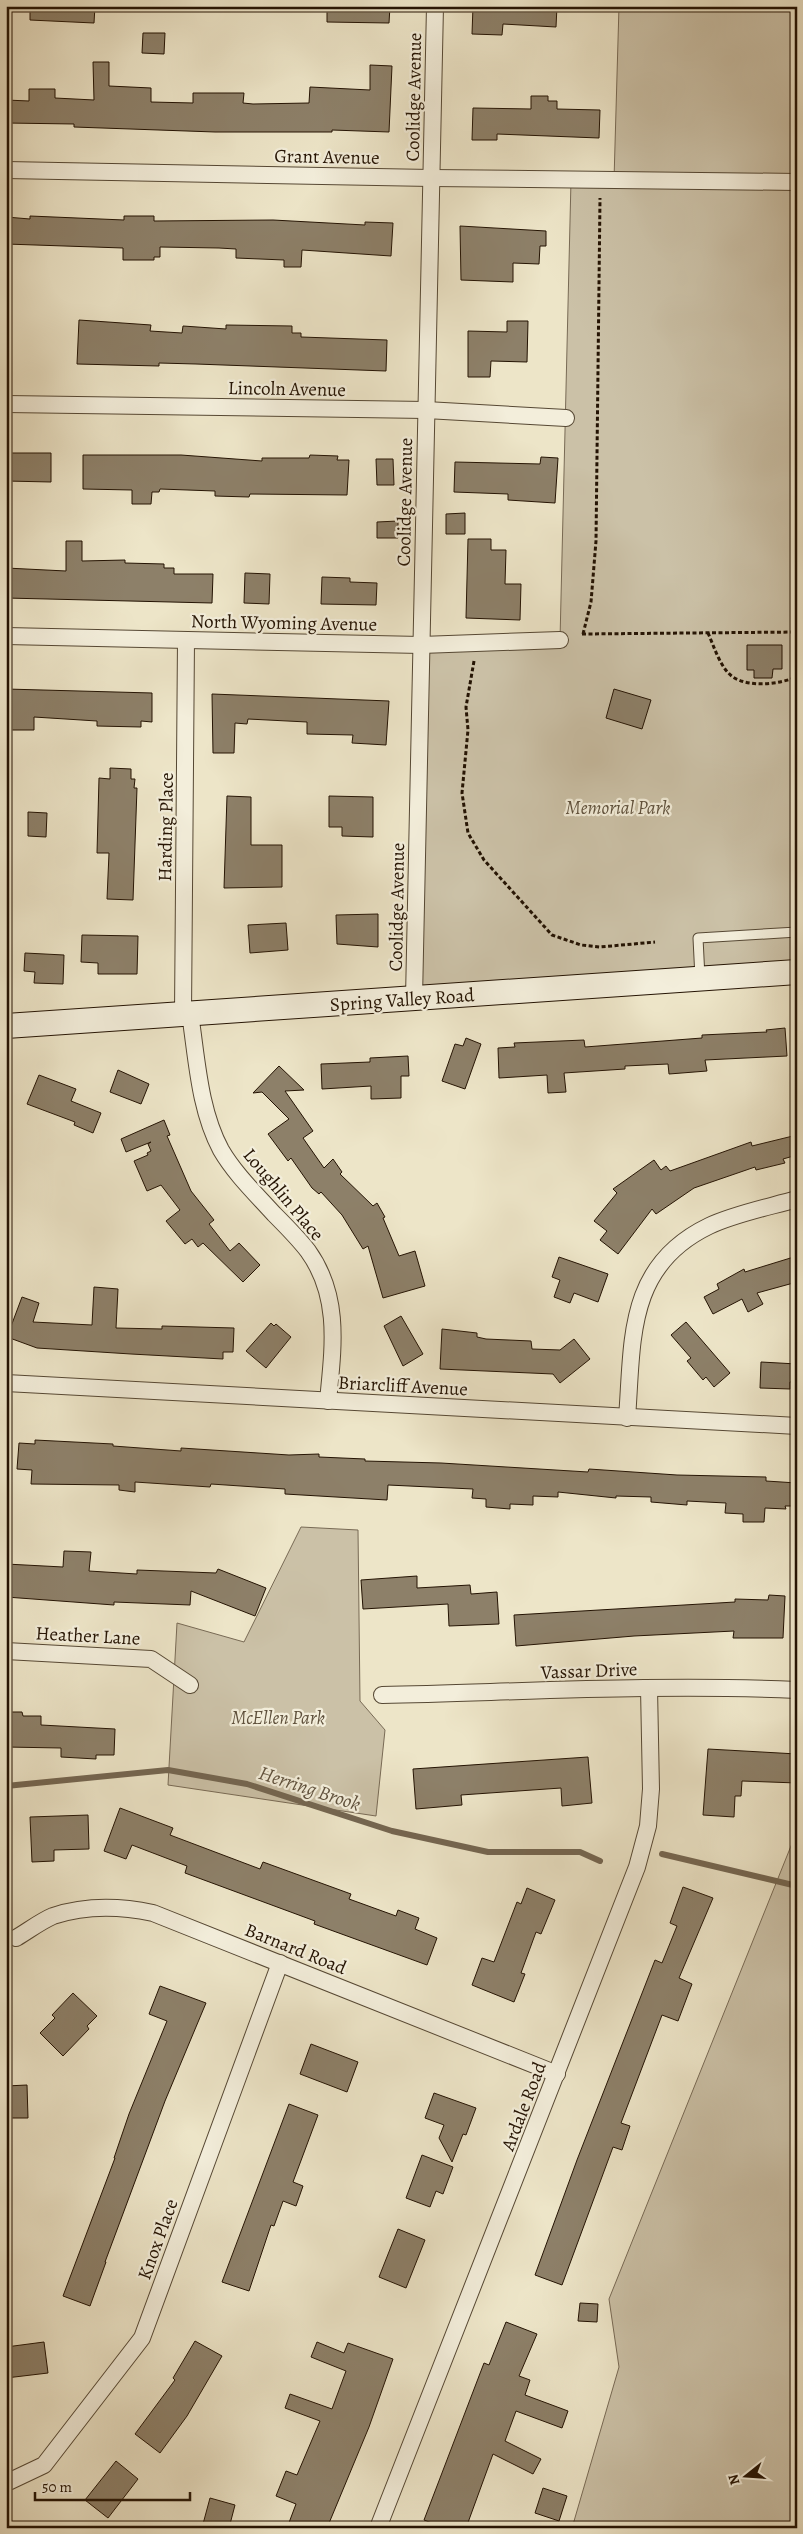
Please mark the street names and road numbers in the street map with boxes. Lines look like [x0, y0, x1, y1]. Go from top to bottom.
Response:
street label: Coolidge Avenue [400, 32, 428, 162]
street label: Grant Avenue [274, 143, 380, 171]
street label: Lincoln Avenue [228, 375, 346, 403]
street label: Coolidge Avenue [391, 437, 419, 567]
street label: North Wyoming Avenue [191, 608, 377, 638]
street label: Harding Place [152, 772, 180, 882]
street label: Coolidge Avenue [383, 842, 411, 972]
street label: Spring Valley Road [329, 982, 476, 1018]
street label: Loughlin Place [237, 1143, 330, 1246]
street label: Briarcliff Avenue [337, 1370, 469, 1402]
street label: Heather Lane [35, 1620, 141, 1652]
street label: Vassar Drive [539, 1656, 638, 1686]
street label: Barnard Road [241, 1917, 351, 1981]
street label: Ardale Road [495, 2057, 553, 2156]
street label: Knox Place [131, 2195, 185, 2283]

